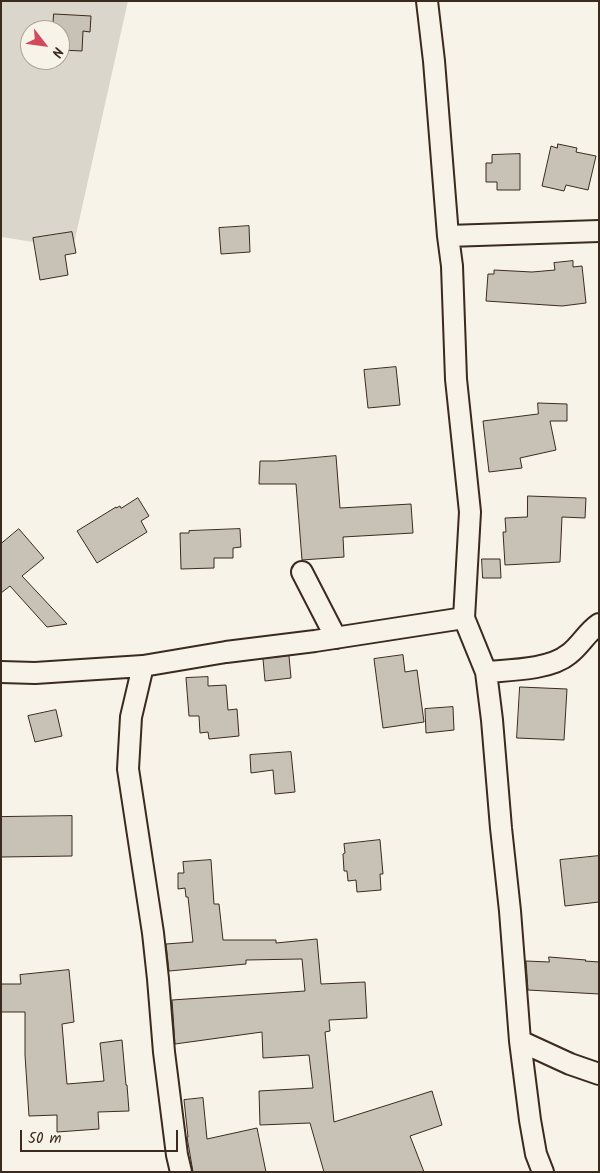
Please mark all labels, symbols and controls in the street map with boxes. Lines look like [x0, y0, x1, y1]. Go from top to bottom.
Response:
north arrow [20, 20, 70, 70]
text: N [45, 43, 69, 61]
scale bar [22, 1120, 180, 1152]
text: 50 m [28, 1127, 62, 1151]

